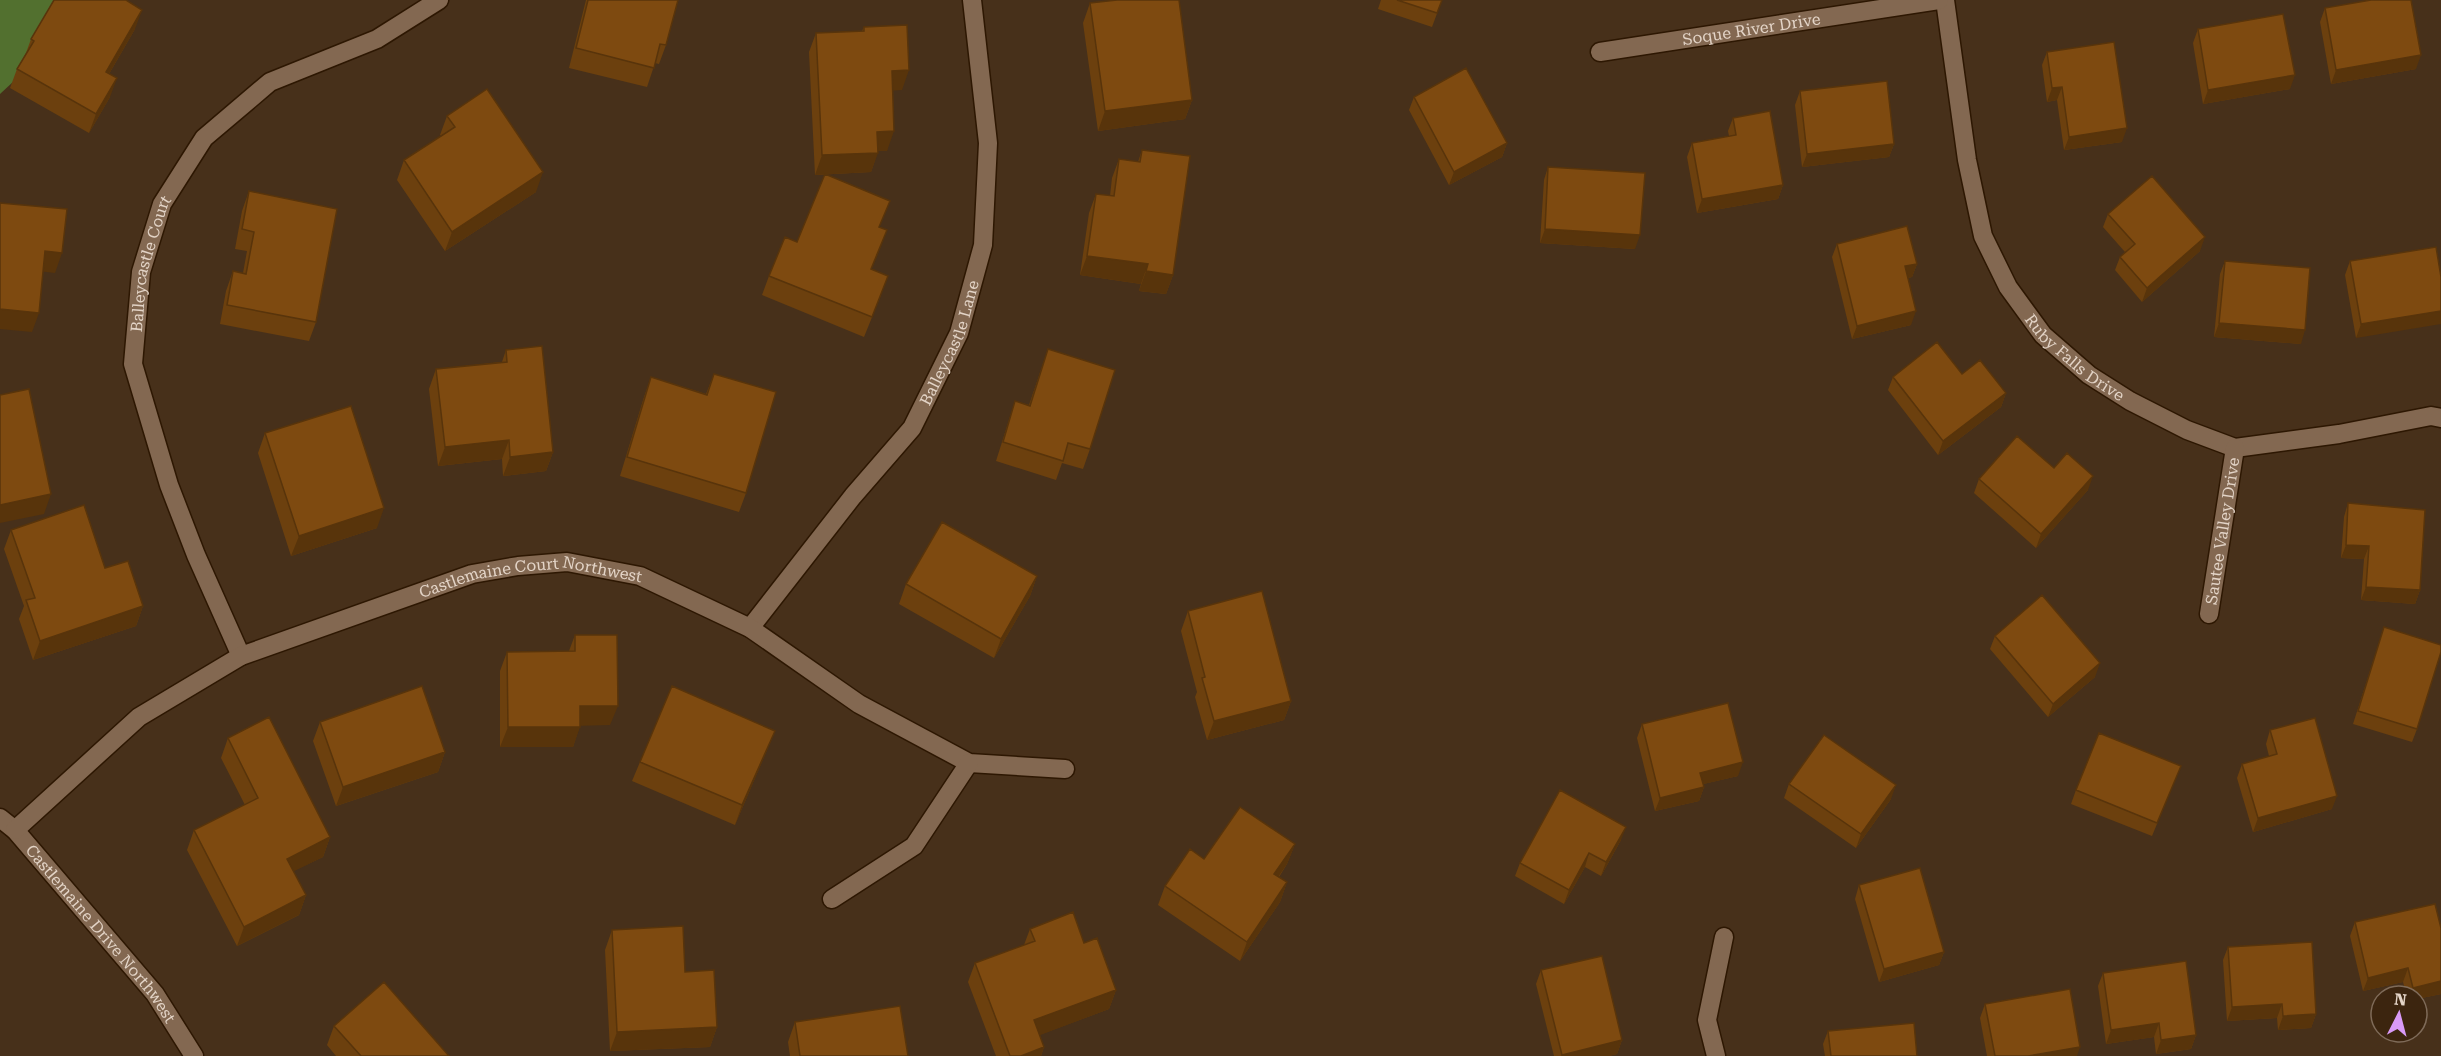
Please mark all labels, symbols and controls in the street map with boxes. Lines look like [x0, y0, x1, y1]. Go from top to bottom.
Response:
street label: Soque River Drive [1681, 9, 1822, 49]
street label: Balleycastle Court [126, 192, 175, 333]
street label: Balleycastle Lane [915, 278, 983, 408]
street label: Ruby Falls Drive [2021, 310, 2128, 405]
street label: Sautee Valley Drive [2201, 456, 2243, 606]
street label: Castlemaine Court Northwest [416, 552, 644, 602]
street label: Castlemaine Drive Northwest [22, 841, 180, 1026]
north arrow [2369, 984, 2429, 1044]
text: N [2393, 989, 2408, 1010]

